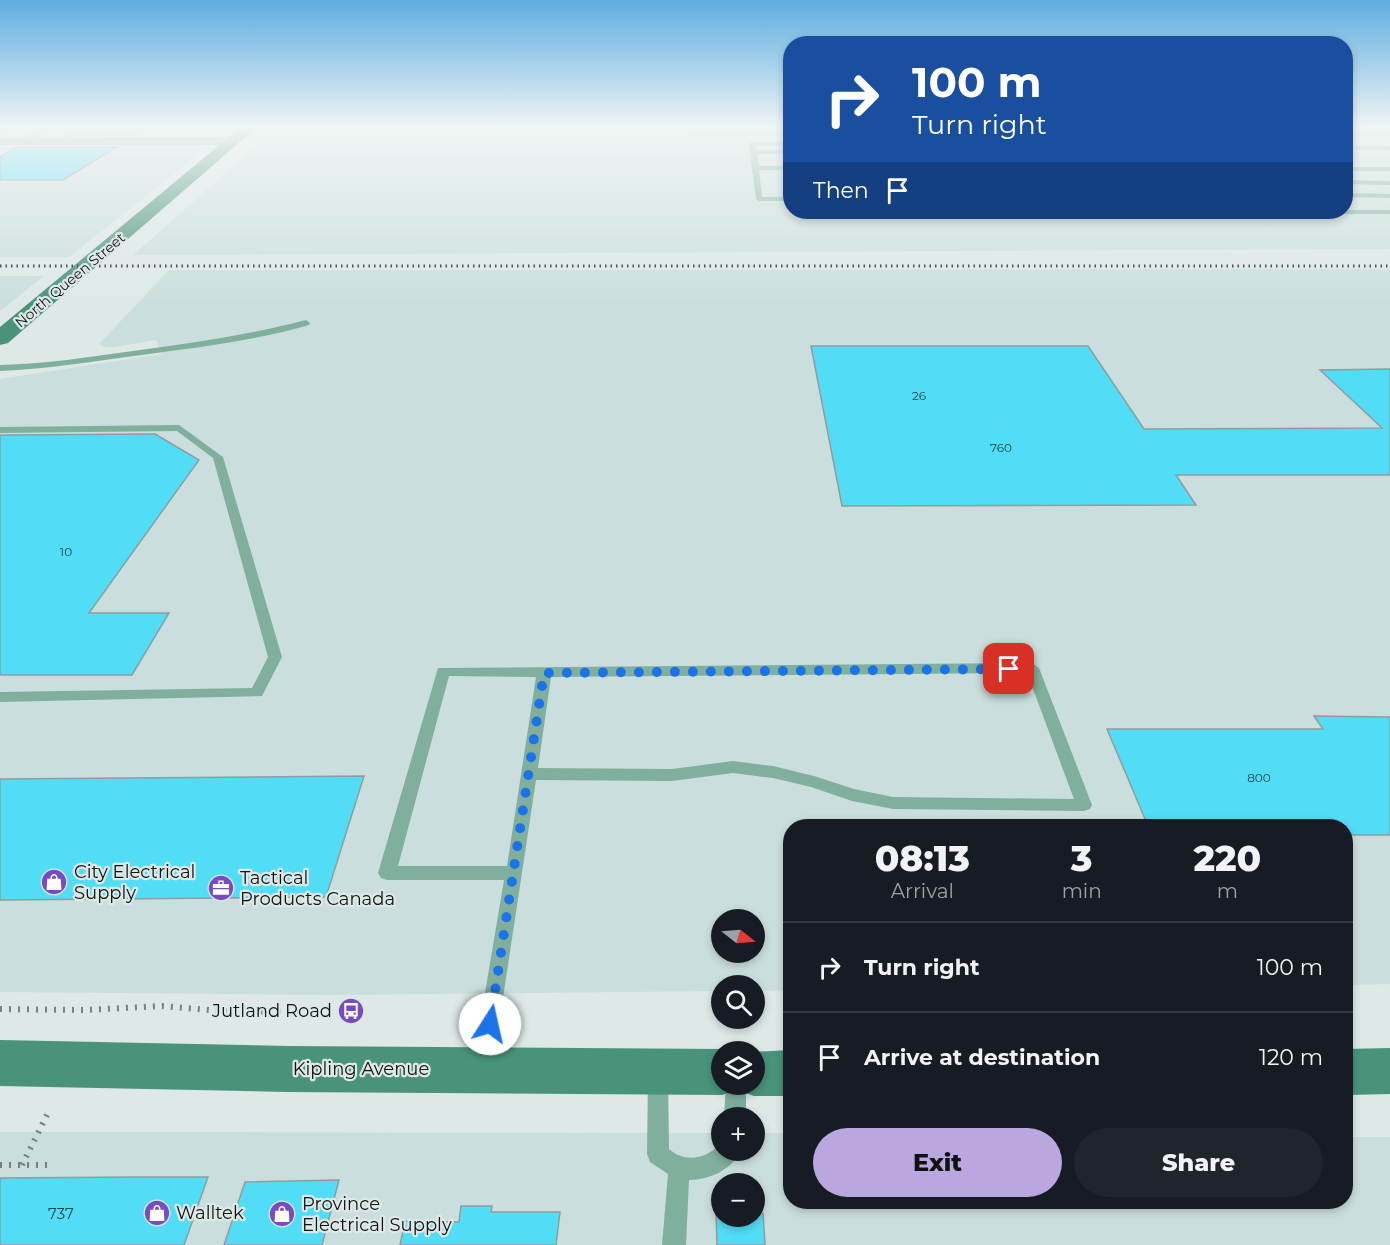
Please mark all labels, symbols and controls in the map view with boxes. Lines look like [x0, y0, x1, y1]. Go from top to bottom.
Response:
text: 100 m [912, 56, 1041, 108]
icon: right [813, 60, 891, 138]
text: Turn right [912, 108, 1047, 141]
icon: arrive [881, 174, 914, 207]
text: Then [813, 177, 869, 204]
street label: North Queen Street [11, 228, 129, 331]
house number: 26 [912, 388, 926, 403]
house number: 760 [990, 440, 1012, 455]
house number: 10 [60, 544, 72, 559]
pin [983, 643, 1034, 694]
icon: arrive [992, 652, 1025, 685]
house number: 800 [1247, 770, 1271, 785]
text: 08:13 [875, 836, 970, 880]
text: 3 [1071, 836, 1093, 880]
text: 220 [1193, 836, 1261, 880]
place label: City Electrical Supply [74, 861, 195, 904]
shop icon: City Electrical Supply [39, 867, 69, 897]
place label: Tactical Products Canada [240, 867, 395, 910]
office icon: Tactical Products Canada [206, 873, 236, 903]
text: Arrival [891, 879, 954, 903]
text: min [1062, 879, 1102, 903]
text: m [1217, 879, 1238, 903]
north arrow [711, 909, 765, 963]
map controls [711, 909, 765, 1227]
icon: right [813, 951, 846, 984]
text: Turn right [864, 954, 979, 981]
text: 100 m [1257, 954, 1323, 981]
button: search [711, 975, 765, 1029]
position arrow [458, 992, 522, 1056]
bus stop icon: Jutland Road [336, 996, 366, 1026]
place label: Jutland Road [211, 1000, 332, 1022]
button: layers [711, 1041, 765, 1095]
icon: arrive [813, 1041, 846, 1074]
text: Arrive at destination [864, 1044, 1100, 1071]
text: 120 m [1259, 1044, 1323, 1071]
street label: Kipling Avenue [293, 1058, 429, 1080]
button: + [711, 1107, 765, 1161]
button: Exit [813, 1128, 1062, 1197]
button: Share [1074, 1128, 1323, 1197]
button: − [711, 1173, 765, 1227]
place label: Province Electrical Supply [302, 1193, 452, 1236]
shop icon: Walltek [142, 1198, 172, 1228]
shop icon: Province Electrical Supply [267, 1199, 297, 1229]
place label: Walltek [176, 1202, 244, 1224]
house number: 737 [48, 1204, 74, 1223]

